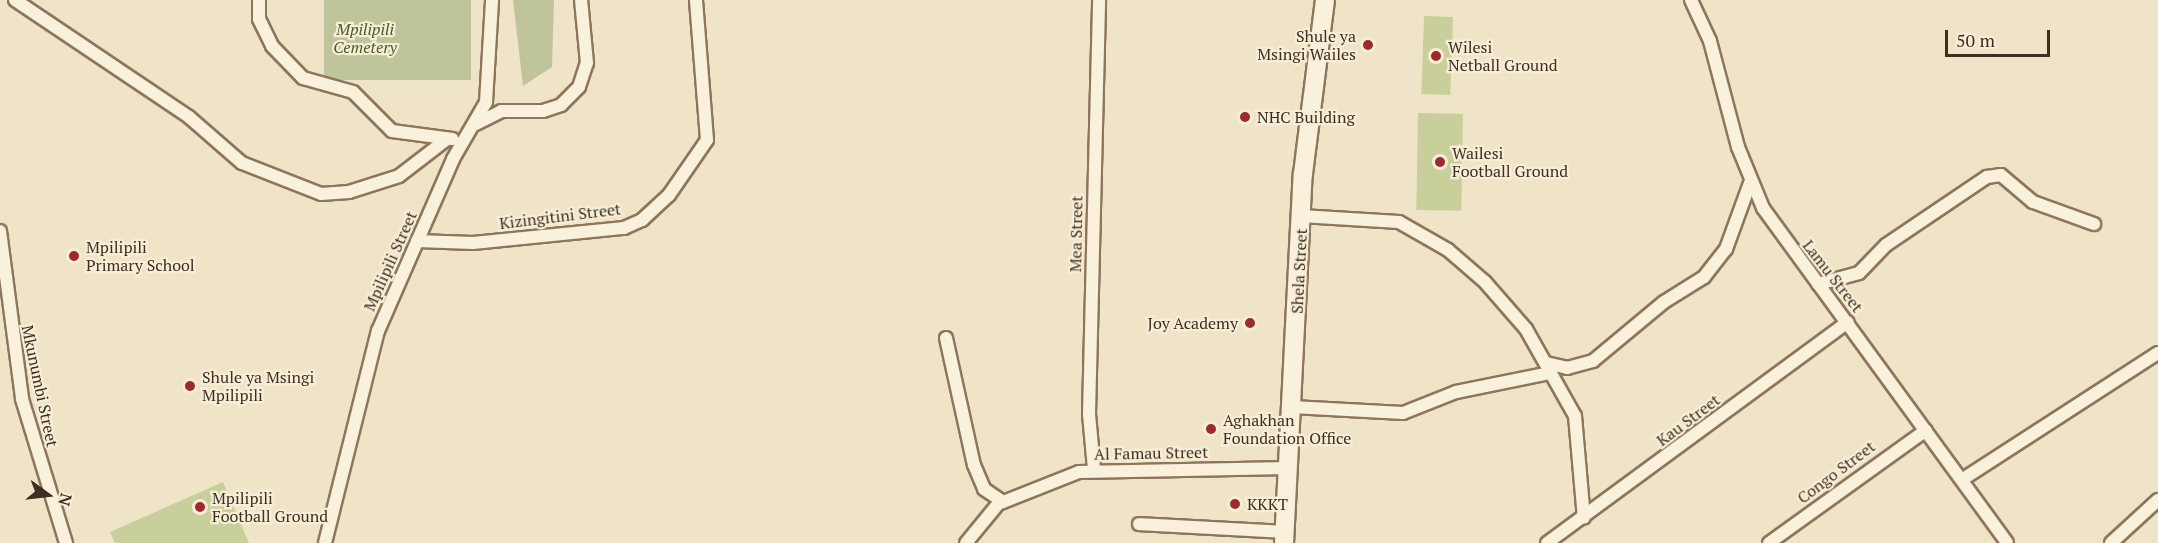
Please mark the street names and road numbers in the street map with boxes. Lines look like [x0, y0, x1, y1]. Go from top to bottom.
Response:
street label: Mea Street [1066, 196, 1086, 272]
street label: Kizingitini Street [498, 199, 622, 233]
street label: Mpilipili Street [359, 208, 421, 314]
street label: Shela Street [1287, 228, 1311, 314]
street label: Lamu Street [1799, 236, 1867, 316]
street label: Mkunumbi Street [18, 323, 62, 449]
street label: Kau Street [1653, 390, 1723, 450]
street label: Congo Street [1793, 437, 1879, 507]
street label: Al Famau Street [1094, 442, 1208, 464]

